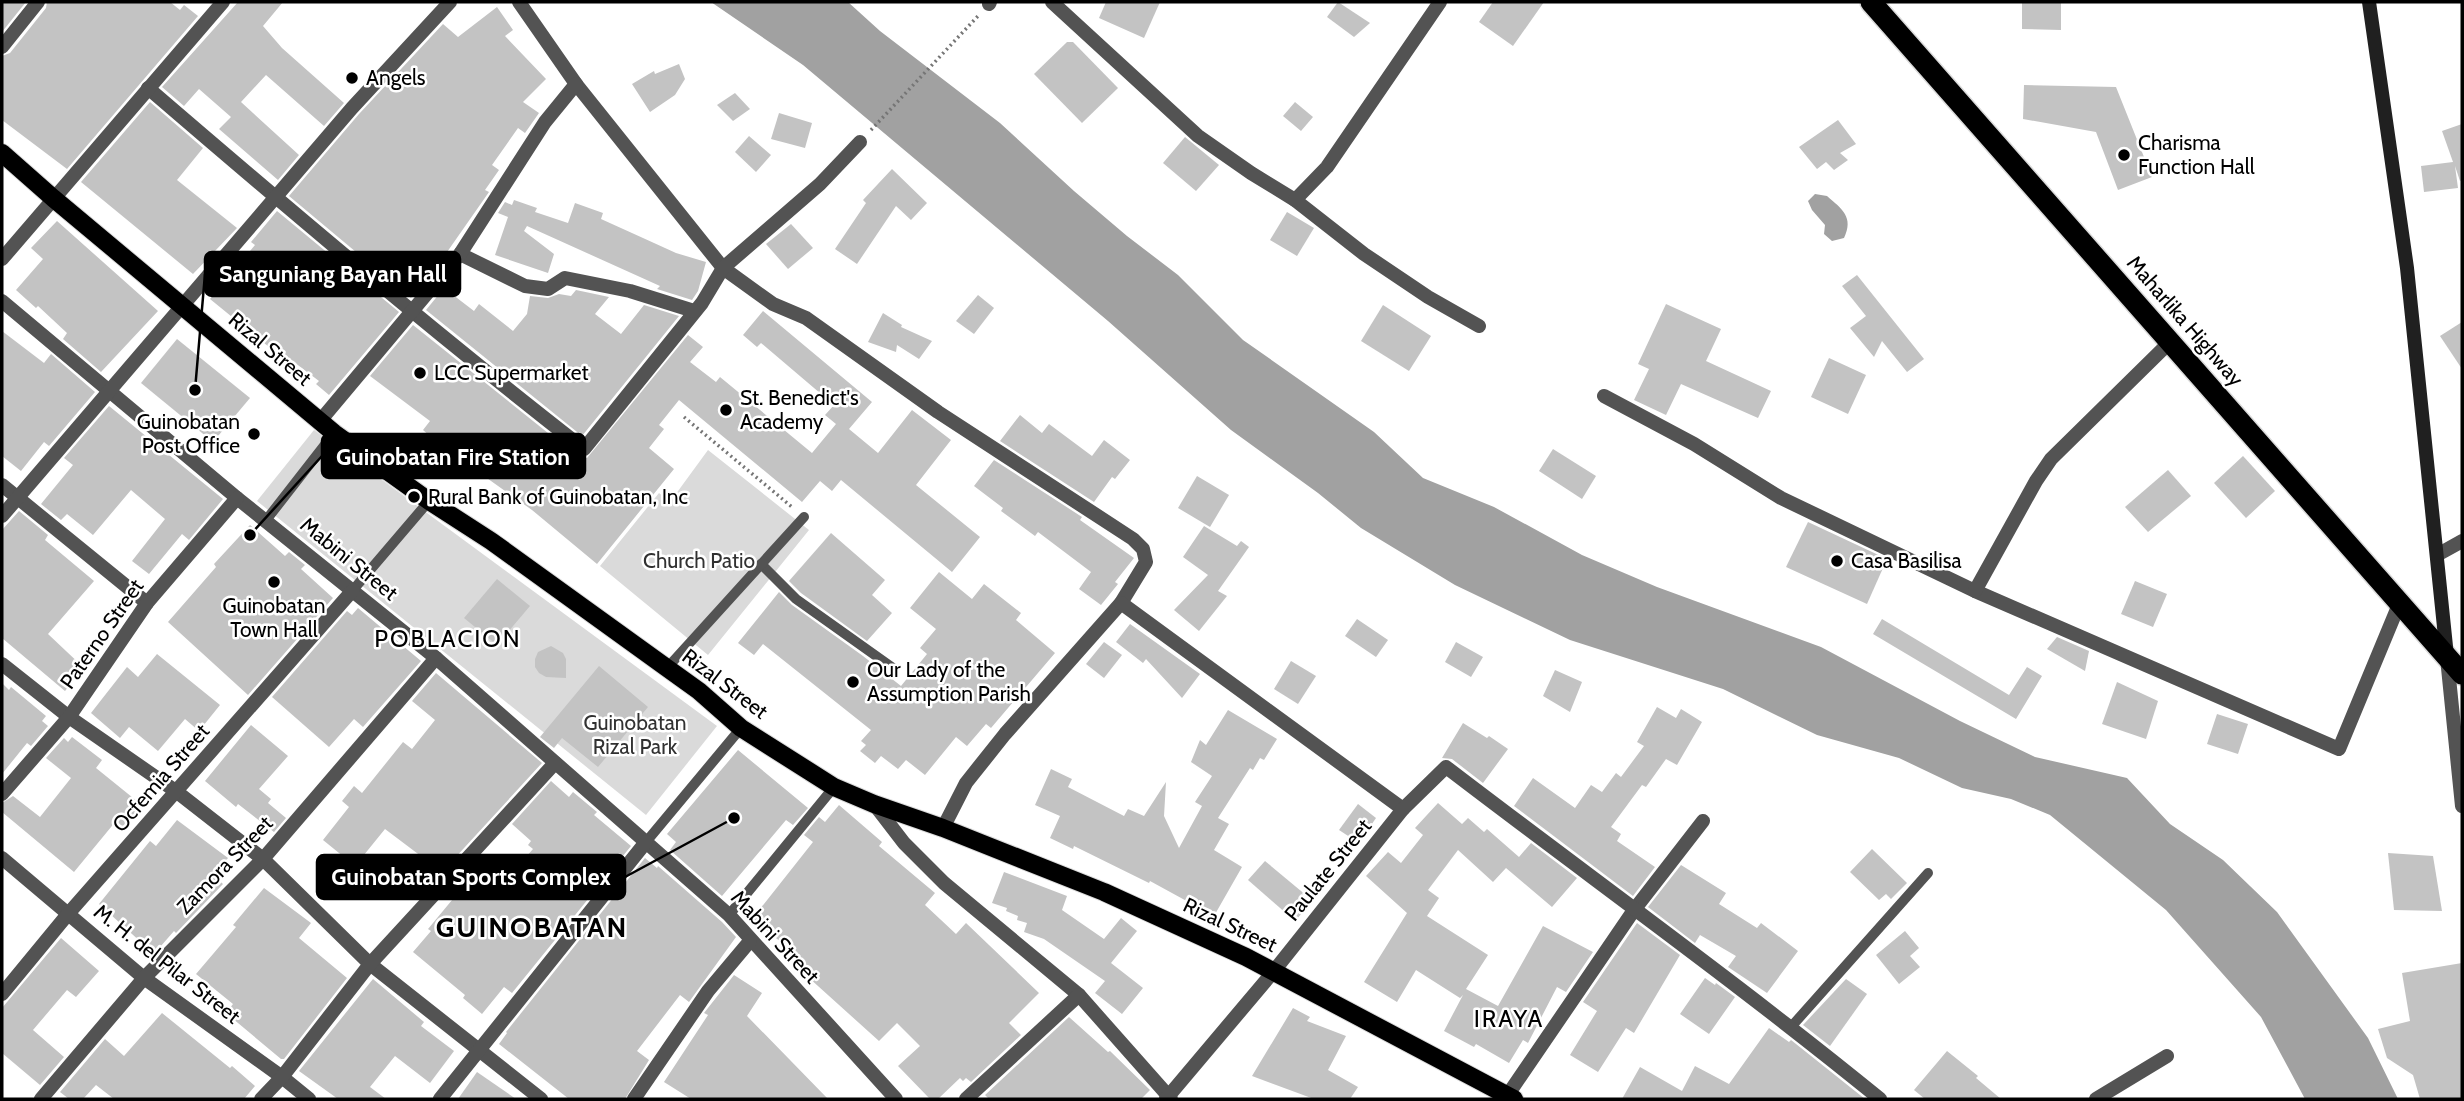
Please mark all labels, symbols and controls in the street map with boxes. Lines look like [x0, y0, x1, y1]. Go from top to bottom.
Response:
place label: Angels [366, 65, 426, 90]
marker: Angels [344, 70, 360, 86]
place label: Charisma Function Hall [2138, 130, 2255, 179]
marker: Charisma Function Hall [2116, 147, 2132, 163]
street label: Maharlika Highway [2122, 250, 2249, 391]
callout: Sanguniang Bayan Hall [205, 252, 460, 296]
text: Sanguniang Bayan Hall [219, 260, 447, 288]
street label: Rizal Street [224, 307, 317, 391]
place label: LCC Supermarket [434, 360, 588, 385]
marker: LCC Supermarket [412, 365, 428, 381]
place label: St. Benedict's Academy [740, 385, 859, 434]
marker: St. Benedict's Academy [718, 402, 734, 418]
place label: Guinobatan Post Office [137, 409, 240, 458]
marker: Guinobatan Post Office [246, 426, 262, 442]
callout: Guinobatan Fire Station [322, 434, 585, 478]
text: Guinobatan Fire Station [336, 443, 570, 471]
place label: Rural Bank of Guinobatan, Inc [428, 484, 688, 509]
marker: Rural Bank of Guinobatan, Inc [406, 489, 422, 505]
street label: Mabini Street [296, 512, 403, 605]
park label: Church Patio [643, 548, 755, 573]
place label: Casa Basilisa [1851, 548, 1961, 573]
marker: Casa Basilisa [1829, 553, 1845, 569]
street label: Paterno Street [55, 574, 149, 693]
marker: Guinobatan Town Hall [266, 574, 282, 590]
place label: Guinobatan Town Hall [222, 593, 326, 642]
district label: POBLACION [374, 624, 522, 653]
street label: Rizal Street [678, 643, 773, 724]
place label: Our Lady of the Assumption Parish [867, 657, 1031, 706]
marker: Our Lady of the Assumption Parish [845, 674, 861, 690]
park label: Guinobatan Rizal Park [583, 710, 687, 759]
street label: Ocfemia Street [107, 719, 214, 837]
street label: Zamora Street [172, 810, 278, 919]
street label: Paulate Street [1279, 814, 1376, 926]
callout: Guinobatan Sports Complex [317, 855, 625, 899]
text: Guinobatan Sports Complex [331, 863, 612, 891]
street label: Mabini Street [726, 885, 825, 988]
street label: Rizal Street [1179, 892, 1281, 957]
street label: M. H. del Pilar Street [89, 899, 245, 1029]
district label: GUINOBATAN [436, 910, 628, 944]
district label: IRAYA [1474, 1004, 1544, 1033]

